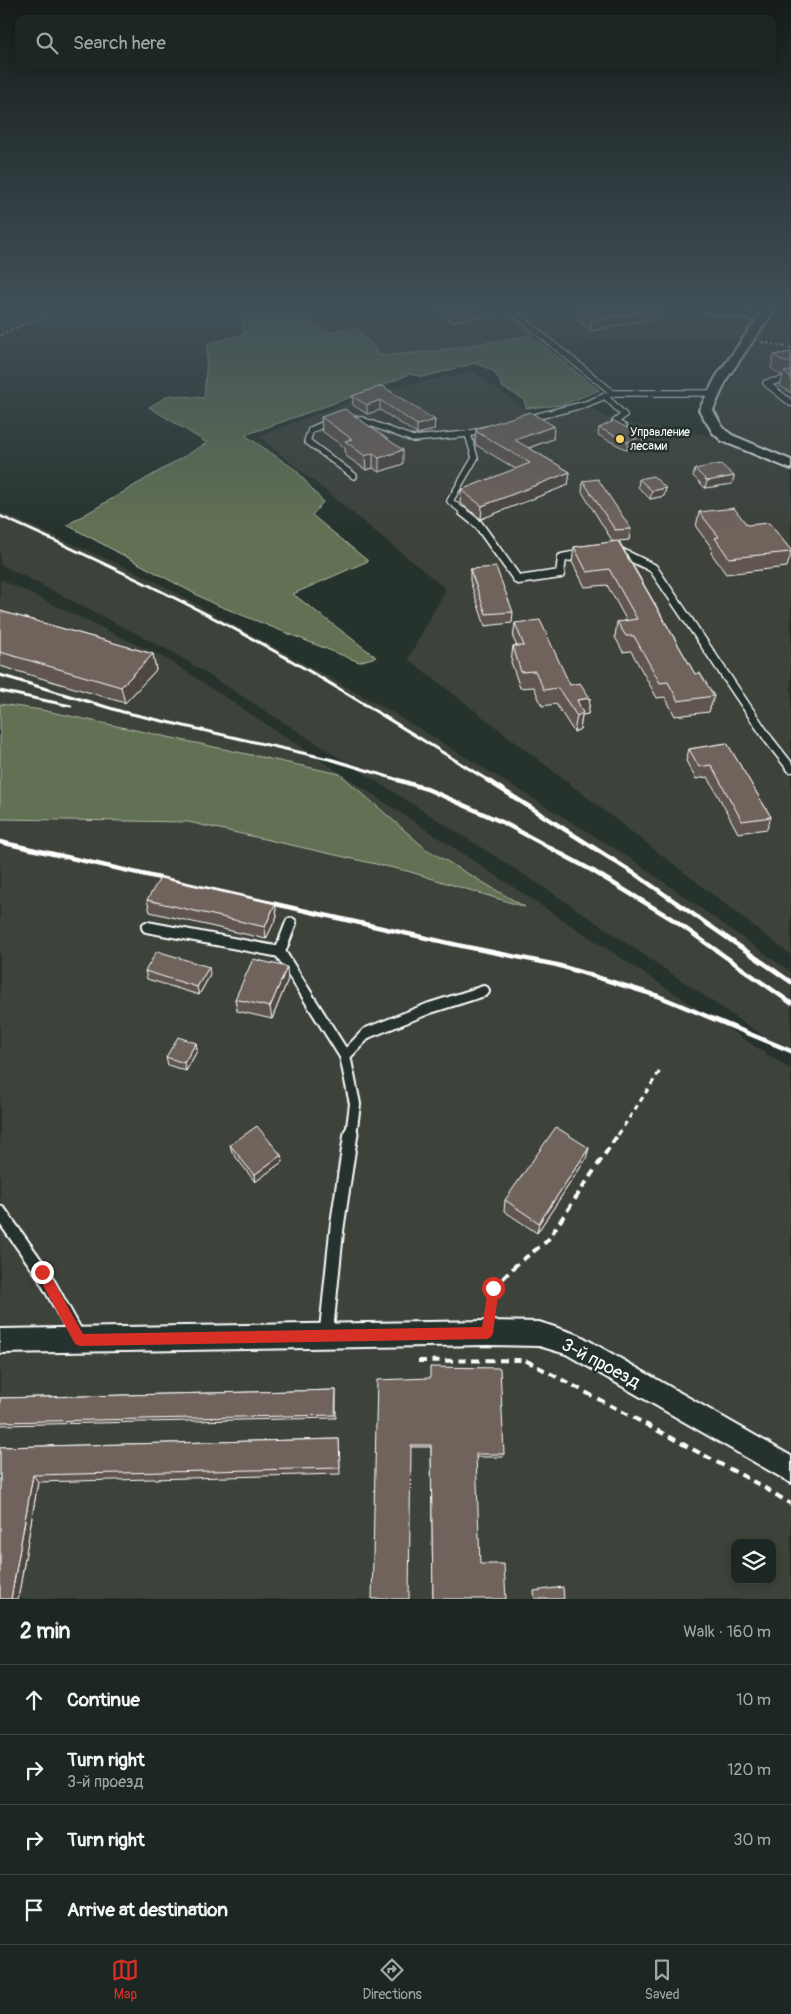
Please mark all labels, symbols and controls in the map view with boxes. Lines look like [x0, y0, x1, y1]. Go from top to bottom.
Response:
search box [15, 15, 776, 70]
icon: search [33, 29, 61, 57]
text: Search here [73, 31, 166, 55]
place label: Управление лесами [630, 425, 690, 454]
marker: Управление лесами [614, 433, 626, 445]
route end [31, 1261, 54, 1284]
route start [482, 1277, 505, 1300]
street label: 3-й проезд [557, 1333, 644, 1394]
map controls [731, 1539, 776, 1584]
button: layers [731, 1539, 776, 1584]
text: 2 min [20, 1618, 70, 1645]
text: Walk · 160 m [683, 1622, 771, 1642]
icon: ahead [20, 1686, 48, 1714]
text: Continue [67, 1688, 140, 1712]
text: 10 m [736, 1690, 771, 1710]
text: Turn right [67, 1748, 145, 1772]
icon: right [20, 1756, 48, 1784]
text: 120 m [727, 1760, 771, 1780]
text: 3-й проезд [67, 1772, 143, 1792]
icon: right [20, 1826, 48, 1854]
text: Turn right [67, 1828, 145, 1852]
text: 30 m [733, 1830, 771, 1850]
icon: arrive [20, 1896, 48, 1924]
text: Arrive at destination [67, 1898, 228, 1922]
tab: Map [111, 1956, 139, 2003]
tab: Directions [362, 1956, 422, 2003]
tab: Saved [645, 1956, 680, 2003]

